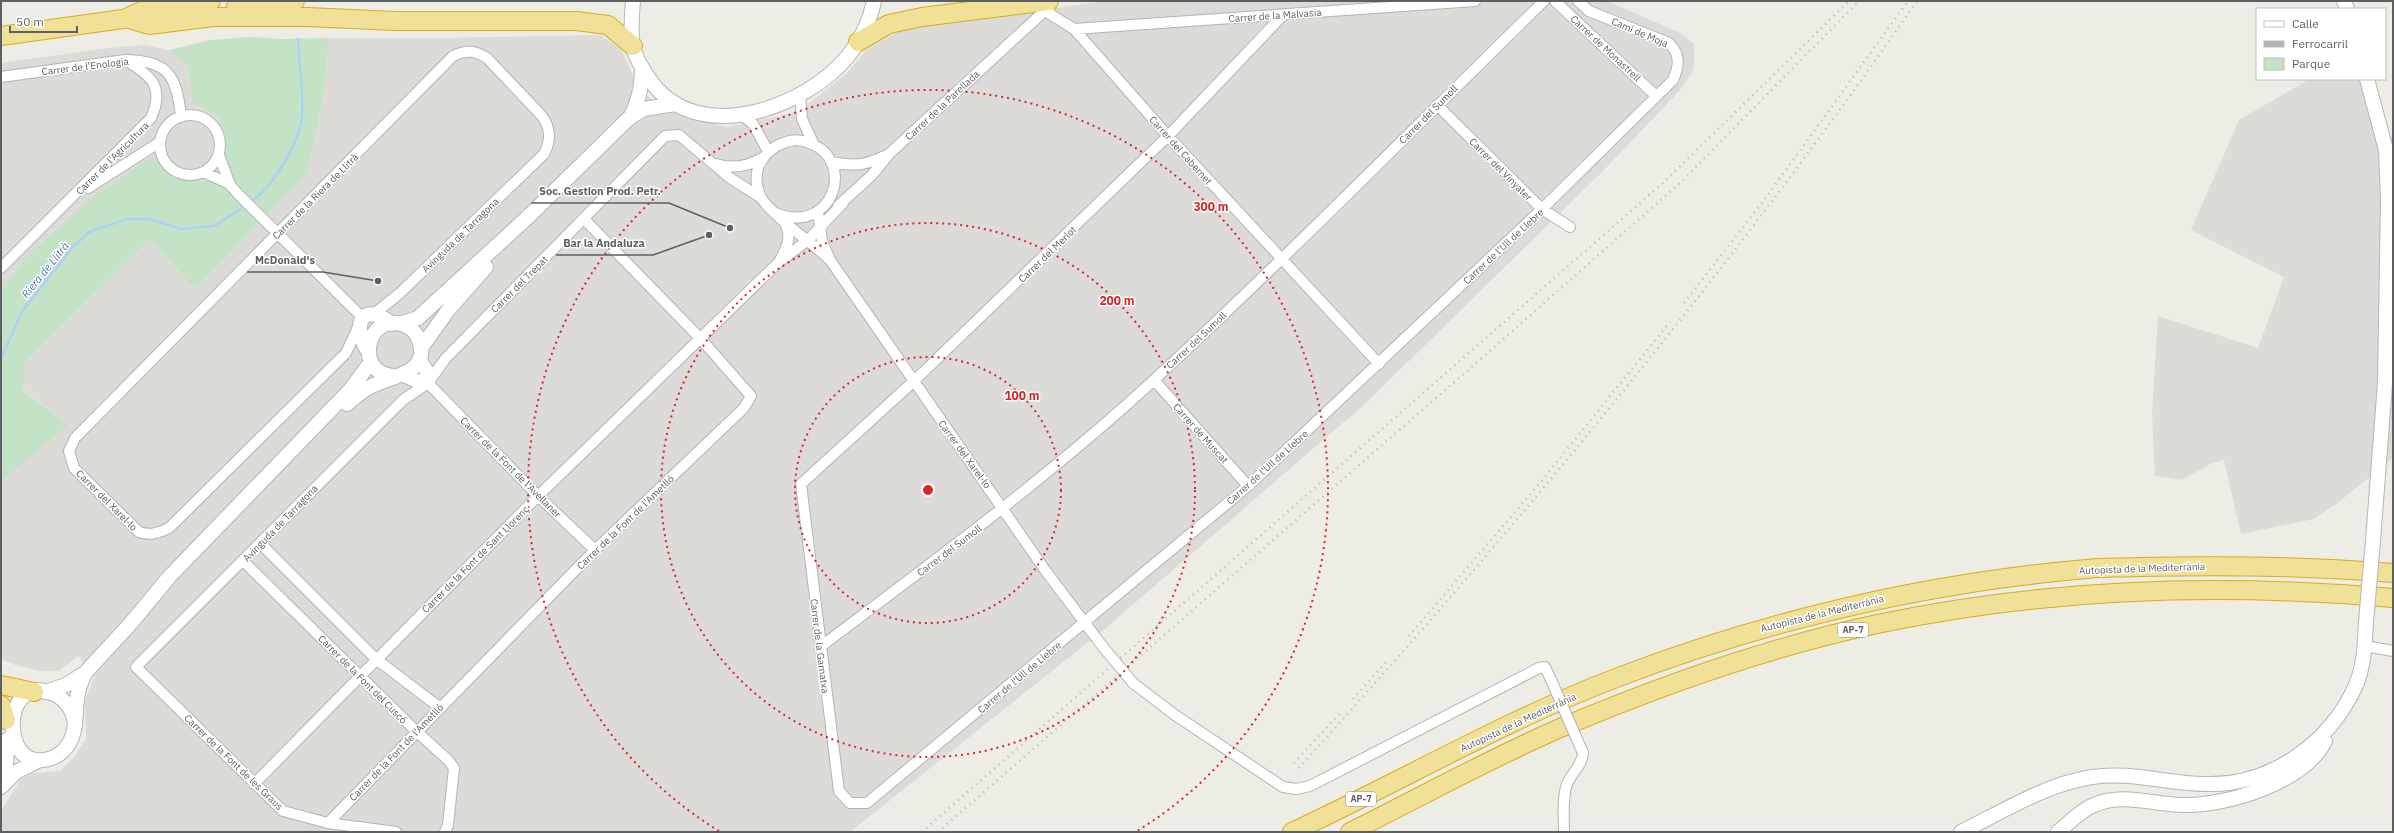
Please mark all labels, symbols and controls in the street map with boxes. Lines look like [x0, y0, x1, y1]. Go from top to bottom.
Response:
street label: Carrer de la Malvasia [1228, 6, 1323, 25]
scale bar [10, 8, 77, 34]
legend [2256, 8, 2386, 80]
street label: Carrer de Monastrell [1568, 12, 1644, 85]
text: 50 m [16, 14, 44, 29]
street label: Camí de Moja [1609, 15, 1671, 50]
text: Calle [2292, 16, 2319, 31]
text: Ferrocarril [2292, 36, 2348, 51]
street label: Carrer de l'Enologia [41, 55, 130, 78]
text: Parque [2292, 56, 2331, 71]
street label: Carrer de la Parellada [903, 67, 983, 143]
street label: Carrer del Sumoll [1396, 82, 1461, 147]
street label: Carrer del Cabernet [1146, 113, 1215, 188]
street label: Carrer de l'Agricultura [73, 119, 152, 198]
street label: Carrer del Vinyater [1466, 135, 1535, 204]
street label: Carrer de la Riera de Llitrà [270, 150, 362, 242]
callout: Soc. Gestion Prod. Petr. [531, 180, 669, 203]
text: Soc. Gestion Prod. Petr. [539, 184, 661, 198]
street label: Avinguda de Tarragona [419, 195, 502, 276]
text: 300 m [1193, 199, 1229, 214]
street label: Carrer de l'Ull de Llebre [1460, 205, 1547, 287]
street label: Carrer del Merlot [1016, 223, 1079, 285]
callout: Bar la Andaluza [556, 232, 653, 255]
text: Bar la Andaluza [563, 236, 645, 250]
water label: Riera de Llitrà [18, 239, 72, 301]
callout: McDonald's [247, 249, 323, 272]
text: McDonald's [255, 253, 315, 267]
street label: Carrer del Trepat [488, 253, 551, 316]
text: 200 m [1099, 293, 1135, 308]
street label: Carrer del Sumoll [1163, 309, 1229, 372]
text: 100 m [1004, 388, 1040, 403]
street label: Carrer de Muscat [1170, 401, 1231, 466]
street label: Carrer de la Font de l'Avellaner [457, 414, 564, 521]
street label: Carrer del Xarel·lo [935, 417, 994, 491]
street label: Carrer de l'Ull de Llebre [1224, 427, 1311, 507]
street label: Carrer del Xarel·lo [73, 467, 140, 534]
street label: Carrer de la Font de l'Ametlló [574, 472, 677, 572]
street label: Avinguda de Tarragona [240, 482, 321, 565]
centre of rings [921, 483, 935, 497]
street label: Carrer de la Font de Sant Llorenç [419, 503, 532, 616]
street label: Carrer del Sumoll [914, 522, 985, 579]
street label: Autopista de la Mediterrània [2079, 560, 2206, 577]
street label: Autopista de la Mediterrània [1759, 592, 1886, 635]
street label: Carrer de la Garnatxa [807, 598, 832, 695]
road number: AP-7 [1838, 623, 1868, 637]
street label: Carrer de la Font del Cuscó [315, 632, 410, 727]
street label: Carrer de l'Ull de Llebre [975, 638, 1064, 716]
street label: Autopista de la Mediterrània [1458, 690, 1579, 755]
street label: Carrer de la Font de l'Ametlló [346, 701, 447, 804]
street label: Carrer de la Font de les Graus [181, 712, 286, 813]
road number: AP-7 [1346, 792, 1376, 806]

